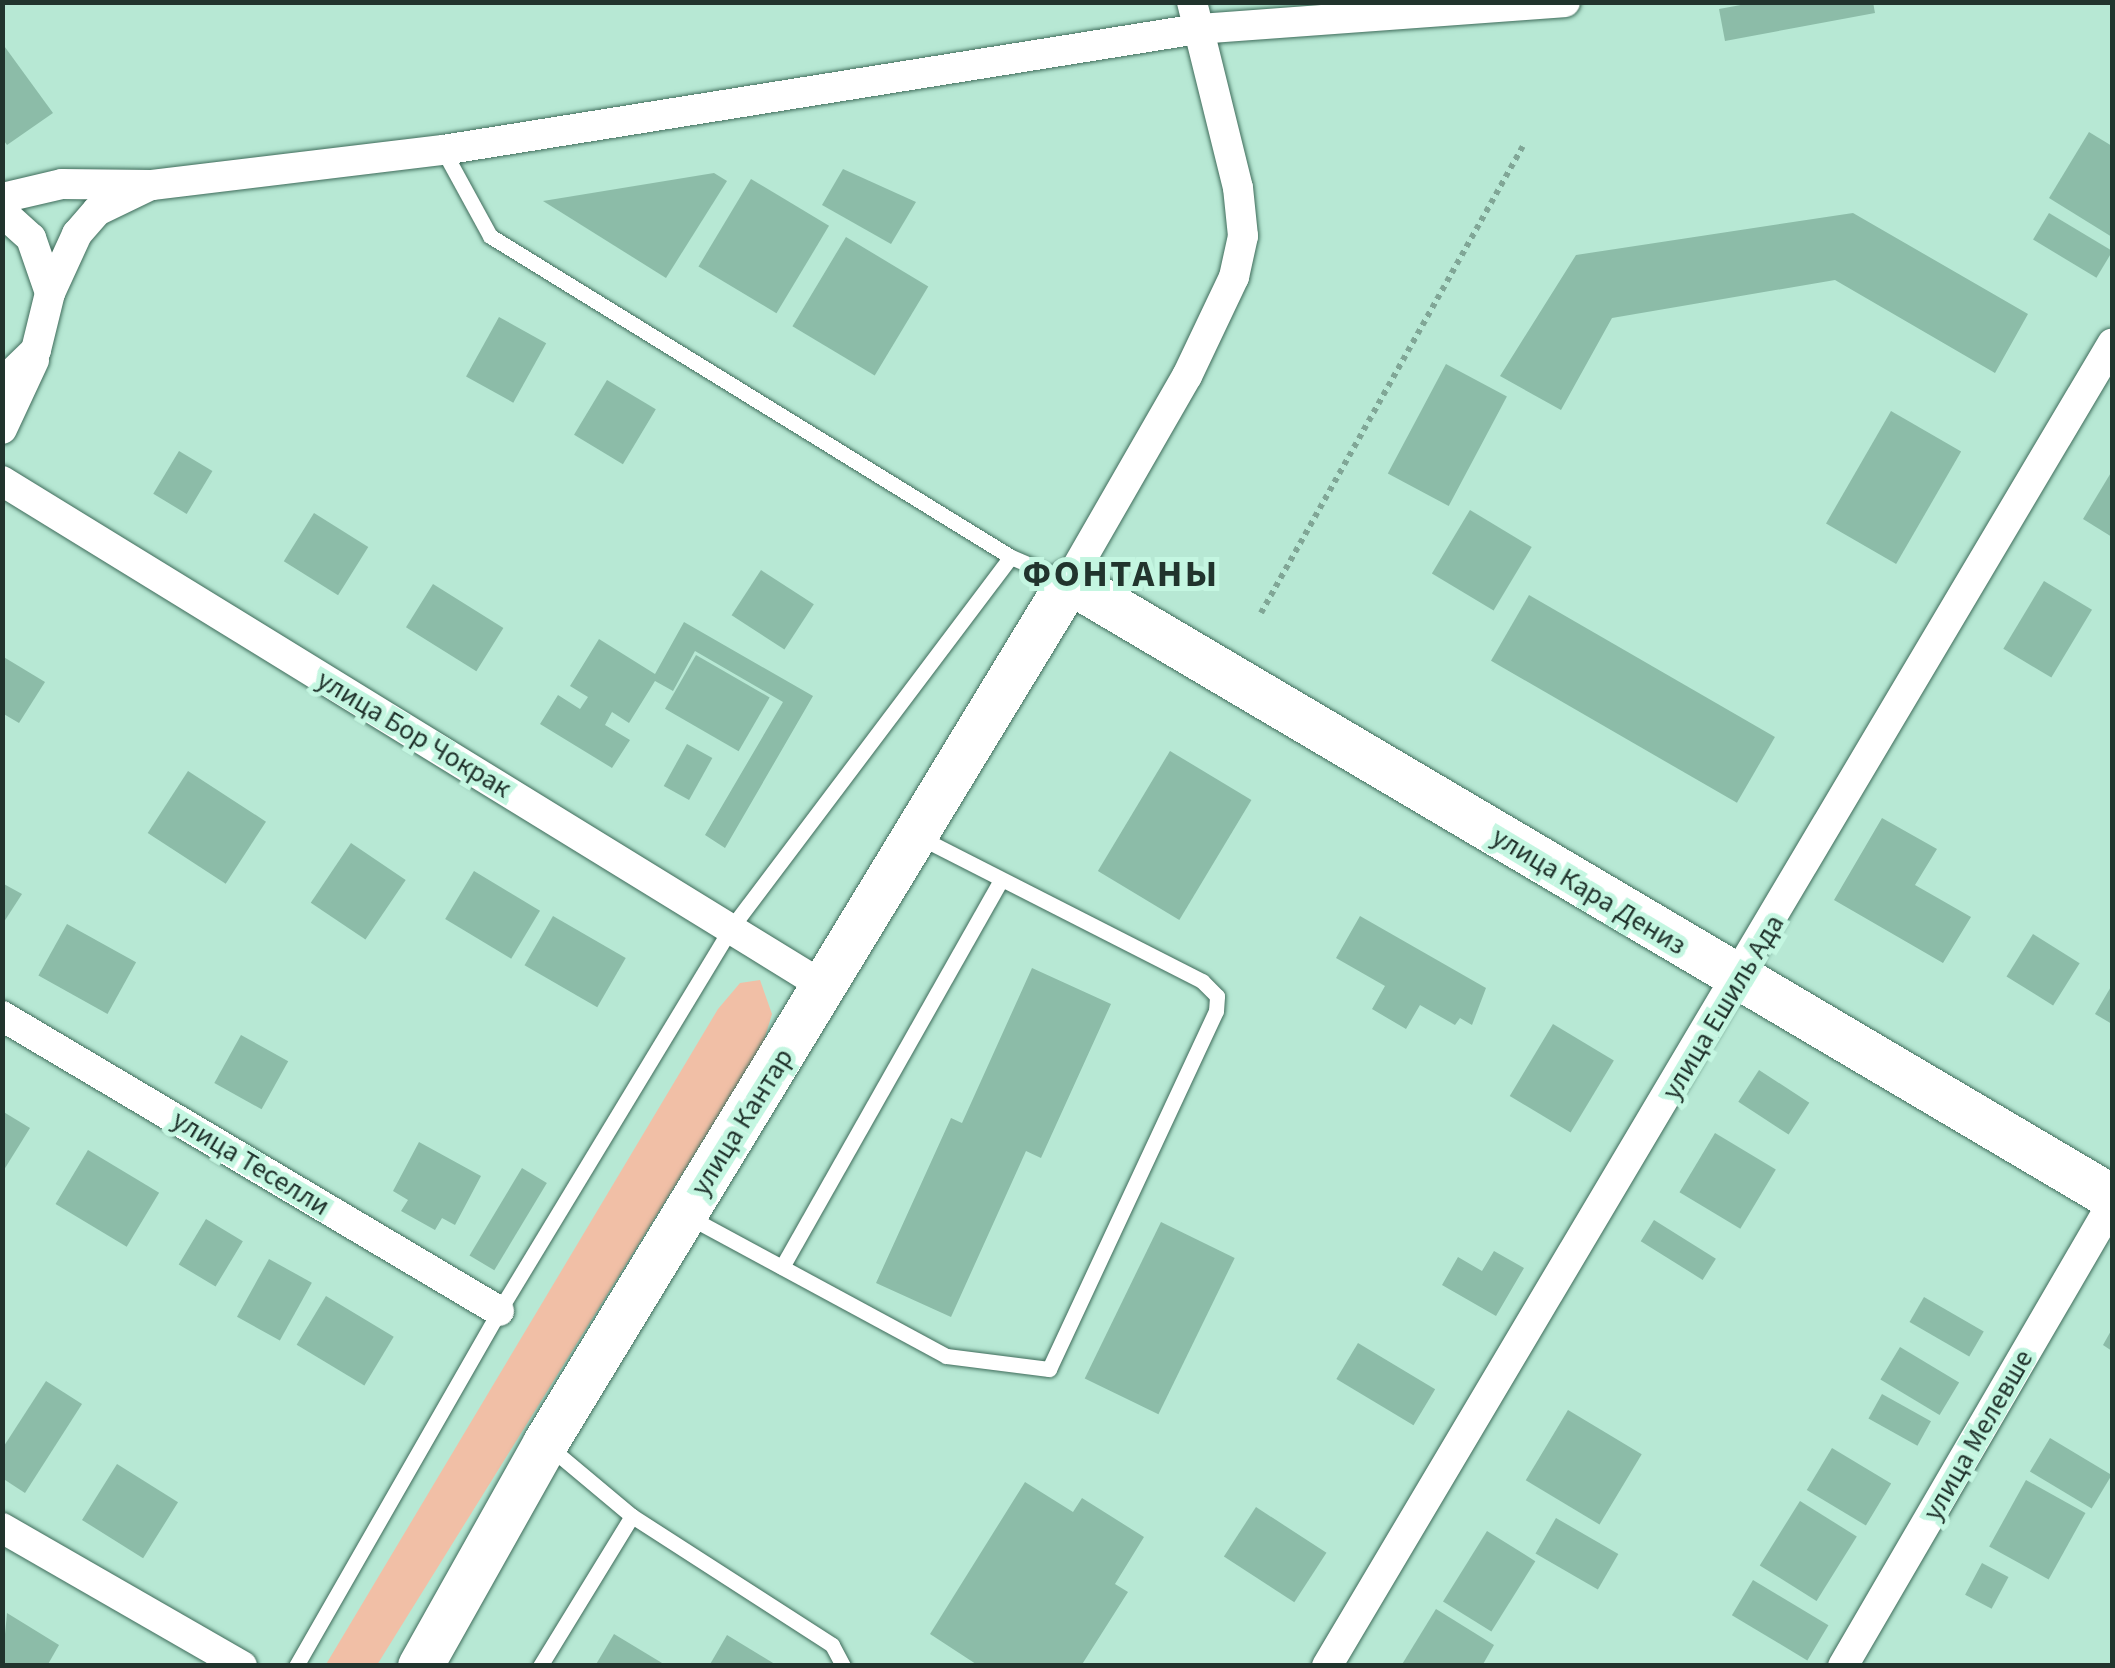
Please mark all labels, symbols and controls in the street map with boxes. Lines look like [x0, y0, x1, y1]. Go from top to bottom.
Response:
district label: ФОНТАНЫ [1022, 552, 1220, 598]
street label: улица Бор Чокрак [311, 663, 517, 805]
street label: улица Кара Дениз [1486, 820, 1692, 962]
street label: улица Ешиль Ада [1655, 908, 1791, 1106]
street label: улица Кантар [684, 1042, 800, 1202]
street label: улица Теселли [166, 1103, 336, 1223]
street label: улица Мелевше [1916, 1344, 2040, 1526]

